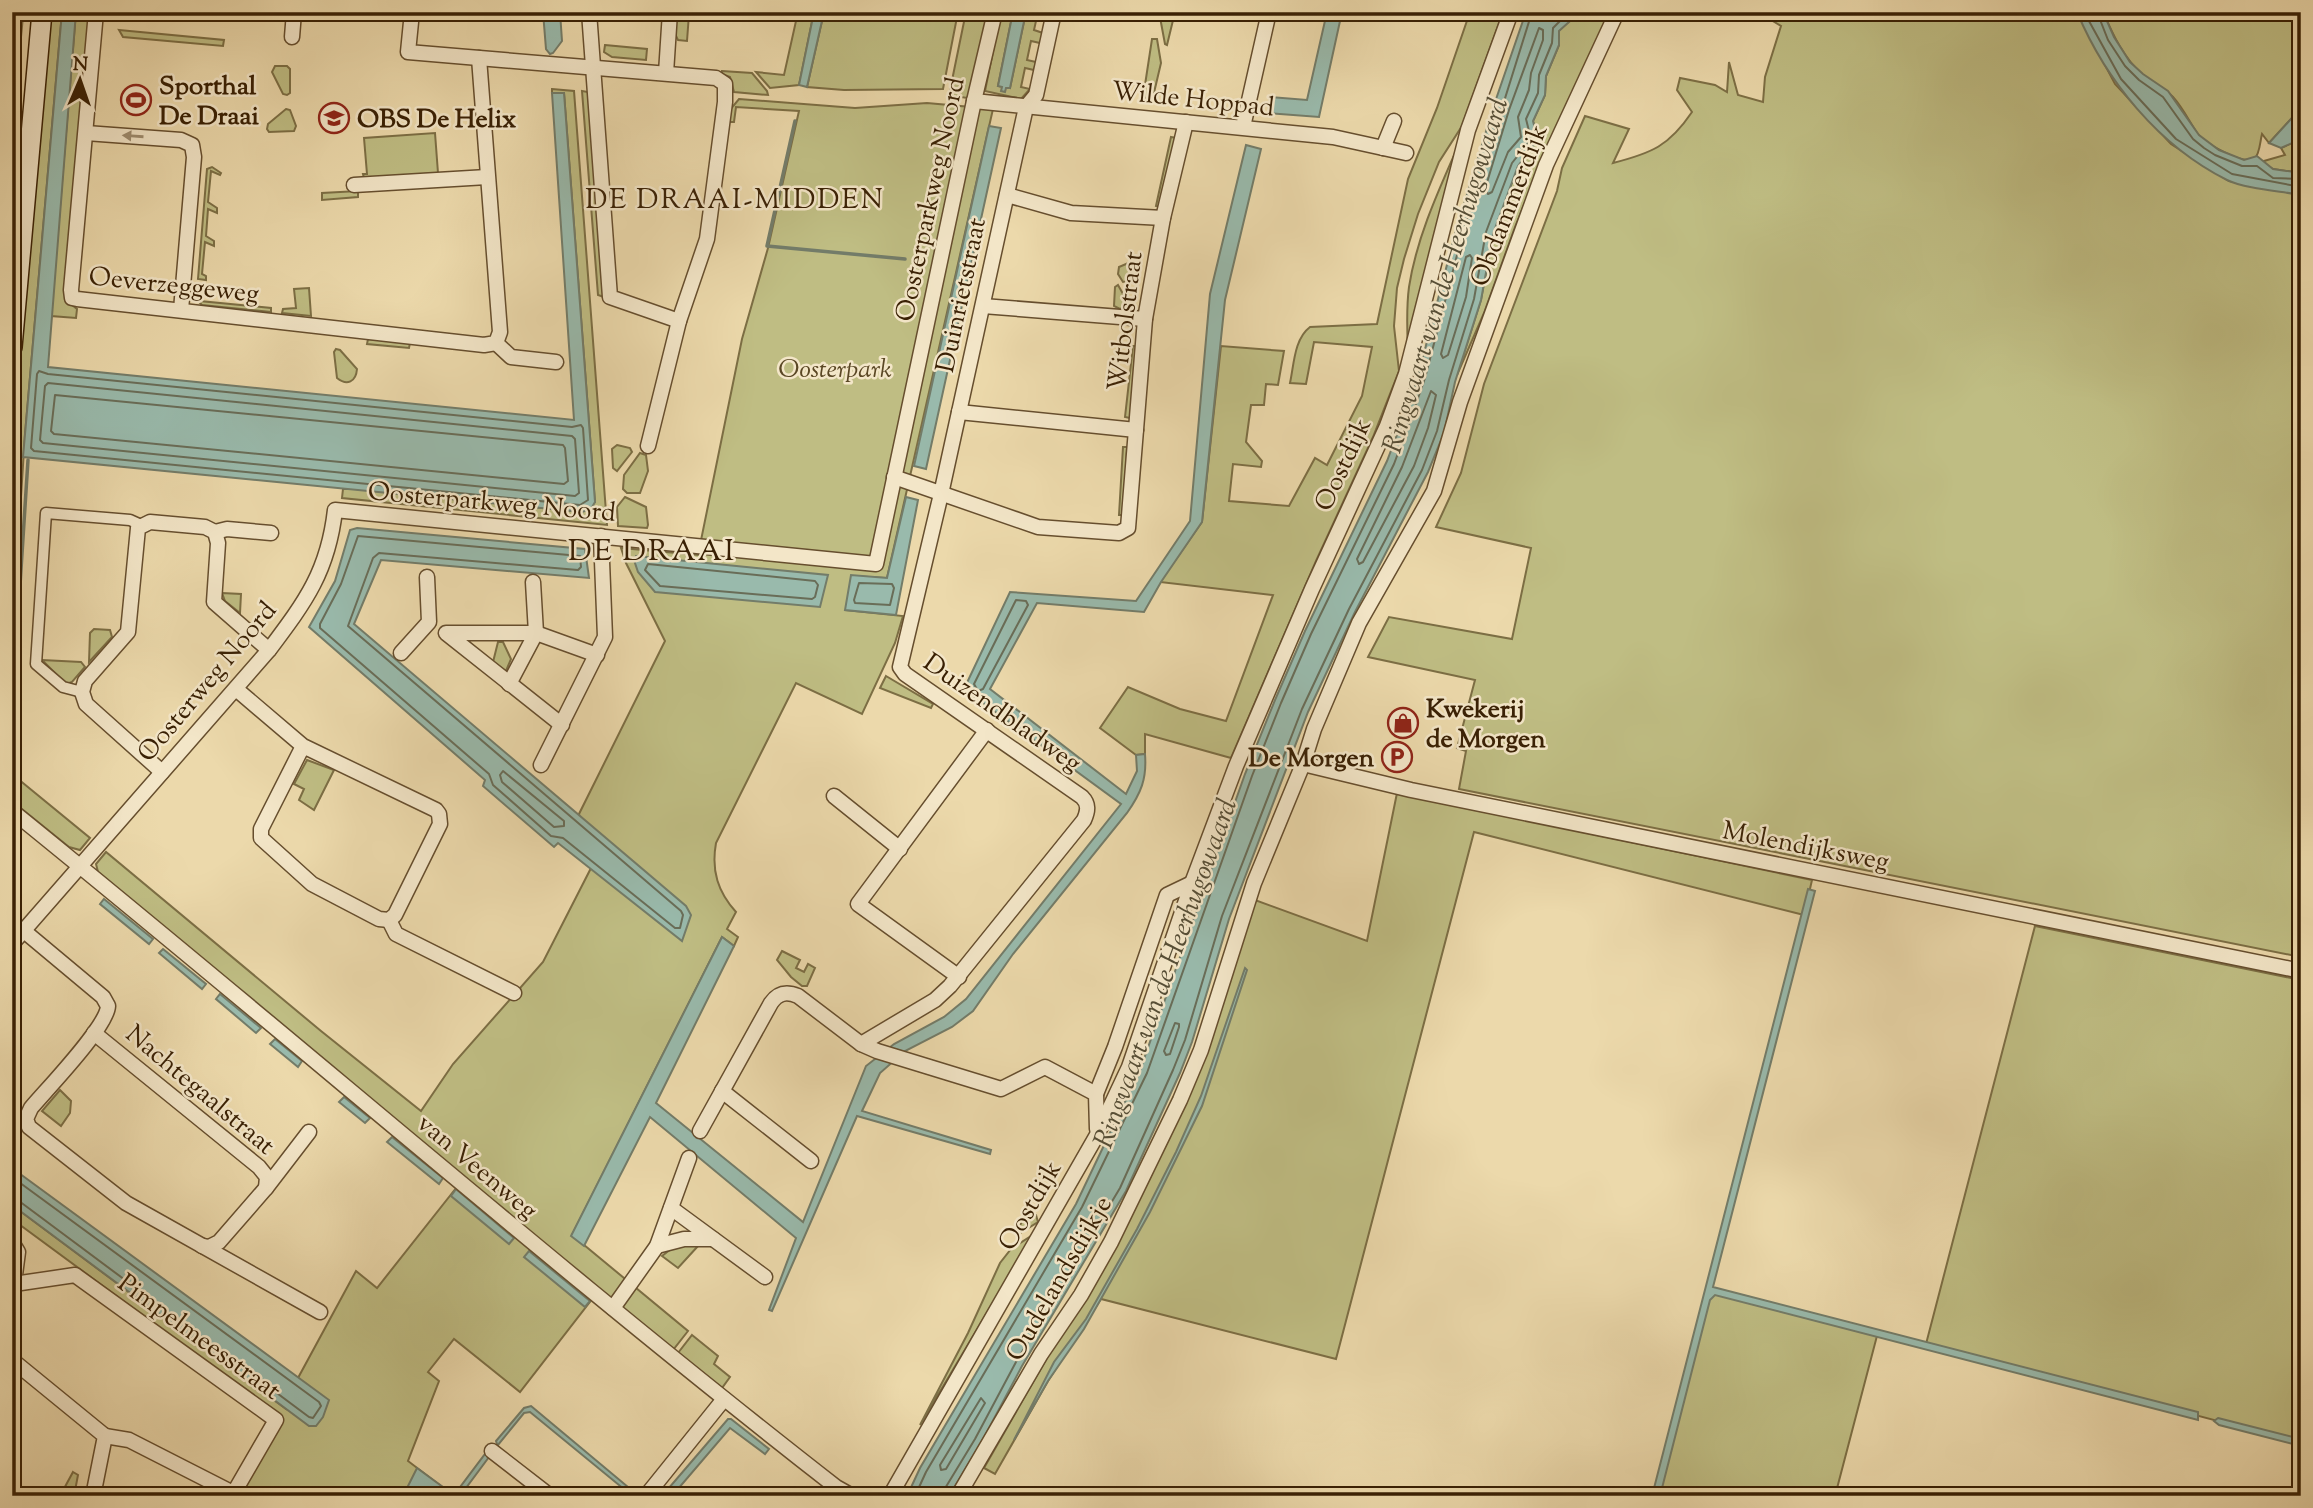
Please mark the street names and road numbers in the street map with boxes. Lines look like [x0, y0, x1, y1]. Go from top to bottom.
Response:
street label: Oosterparkweg Noord [887, 74, 975, 325]
street label: Wilde Hoppad [1110, 74, 1276, 127]
street label: Obdammerdijk [1462, 119, 1558, 292]
street label: Duinrietstraat [928, 215, 997, 376]
street label: Witbolstraat [1100, 249, 1153, 393]
street label: Oeverzeggeweg [87, 259, 261, 314]
street label: Oostdijk [1307, 412, 1382, 518]
street label: Oosterparkweg Noord [366, 474, 618, 533]
street label: Oosterweg Noord [130, 594, 286, 771]
street label: Duizendbladweg [915, 646, 1088, 782]
street label: Molendijksweg [1719, 813, 1892, 882]
street label: Nachtegaalstraat [117, 1017, 282, 1165]
street label: van Veenweg [408, 1106, 545, 1229]
street label: Oostdijk [990, 1154, 1072, 1258]
street label: Oudelandsdijkje [998, 1190, 1122, 1369]
street label: Pimpelmeesstraat [109, 1266, 288, 1410]

